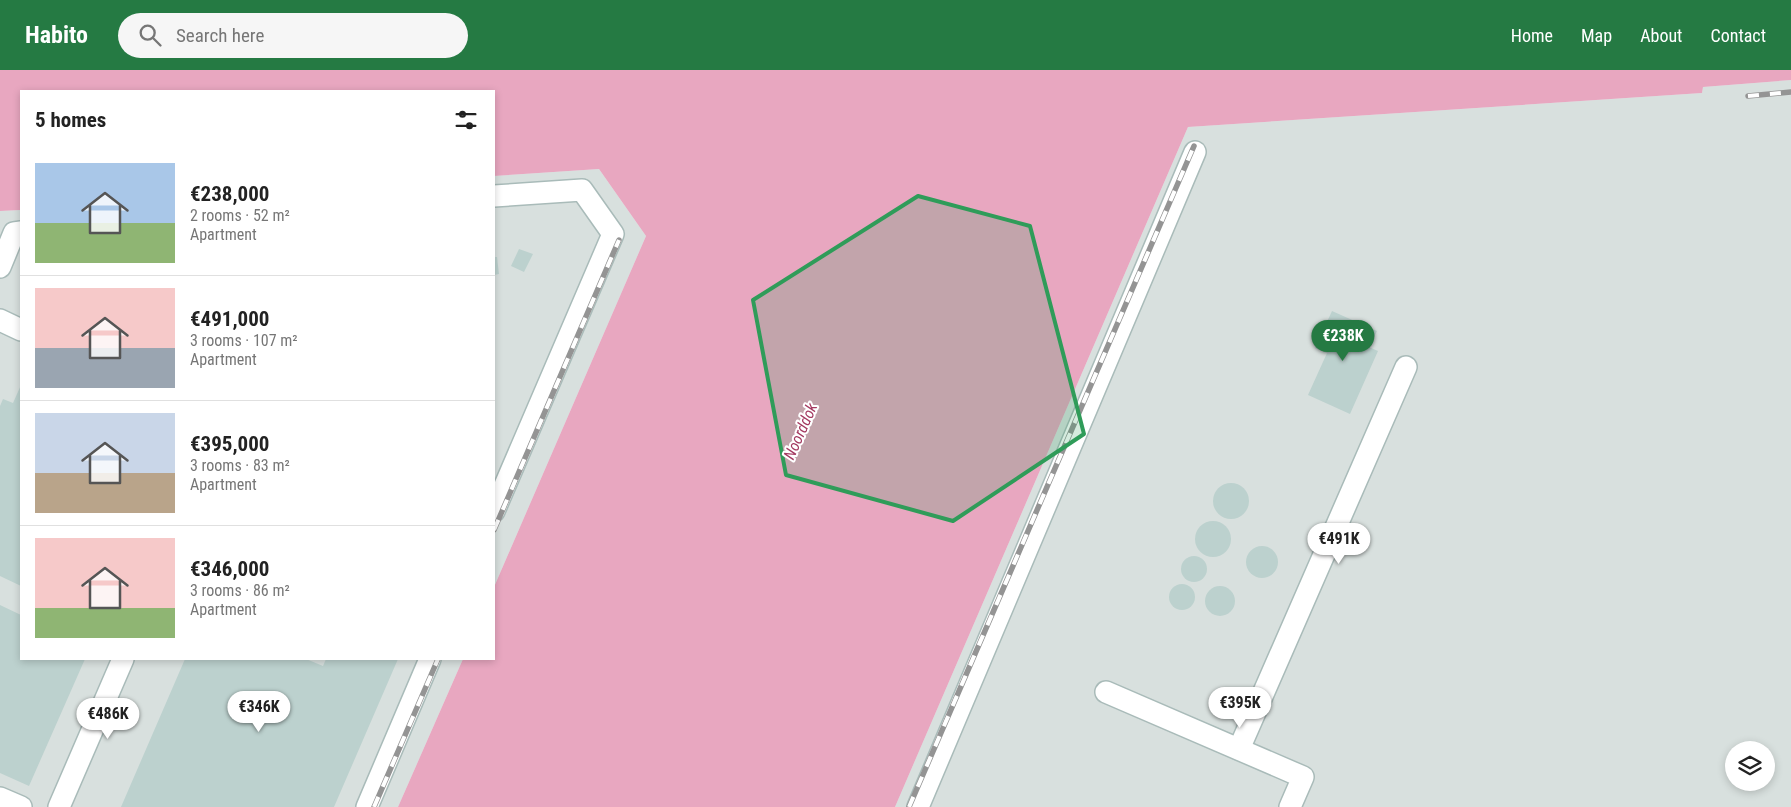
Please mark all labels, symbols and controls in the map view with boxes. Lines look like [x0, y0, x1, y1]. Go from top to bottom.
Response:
search box [118, 13, 468, 58]
text: Habito [25, 21, 88, 49]
icon: search [136, 21, 164, 49]
text: Search here [176, 24, 264, 47]
text: Home [1511, 25, 1553, 46]
text: Map [1581, 25, 1612, 46]
text: About [1640, 25, 1682, 46]
text: Contact [1710, 25, 1766, 46]
icon: filters [452, 106, 480, 134]
text: 5 homes [35, 108, 106, 132]
text: €238,000 [190, 182, 269, 206]
icon: home [75, 183, 135, 243]
text: 2 rooms · 52 m² [190, 206, 290, 225]
text: Apartment [190, 225, 257, 244]
text: €491,000 [190, 307, 269, 331]
icon: home [75, 308, 135, 368]
pin: €238K [1308, 320, 1378, 362]
text: €238K [1322, 326, 1364, 345]
text: 3 rooms · 107 m² [190, 331, 298, 350]
text: Apartment [190, 350, 257, 369]
water label: Noorddok [780, 399, 822, 462]
text: €395,000 [190, 432, 269, 456]
icon: home [75, 433, 135, 493]
text: 3 rooms · 83 m² [190, 456, 290, 475]
text: Apartment [190, 475, 257, 494]
pin: €491K [1304, 522, 1374, 565]
text: €491K [1318, 529, 1360, 548]
text: €346,000 [190, 557, 269, 581]
icon: home [75, 558, 135, 618]
text: 3 rooms · 86 m² [190, 581, 290, 600]
text: Apartment [190, 600, 257, 619]
pin: €395K [1205, 686, 1275, 729]
pin: €346K [224, 690, 294, 733]
text: €395K [1219, 693, 1261, 712]
text: €346K [238, 697, 280, 716]
pin: €486K [73, 698, 143, 740]
text: €486K [87, 704, 129, 723]
map controls [1725, 741, 1775, 791]
button: layers [1725, 741, 1775, 791]

